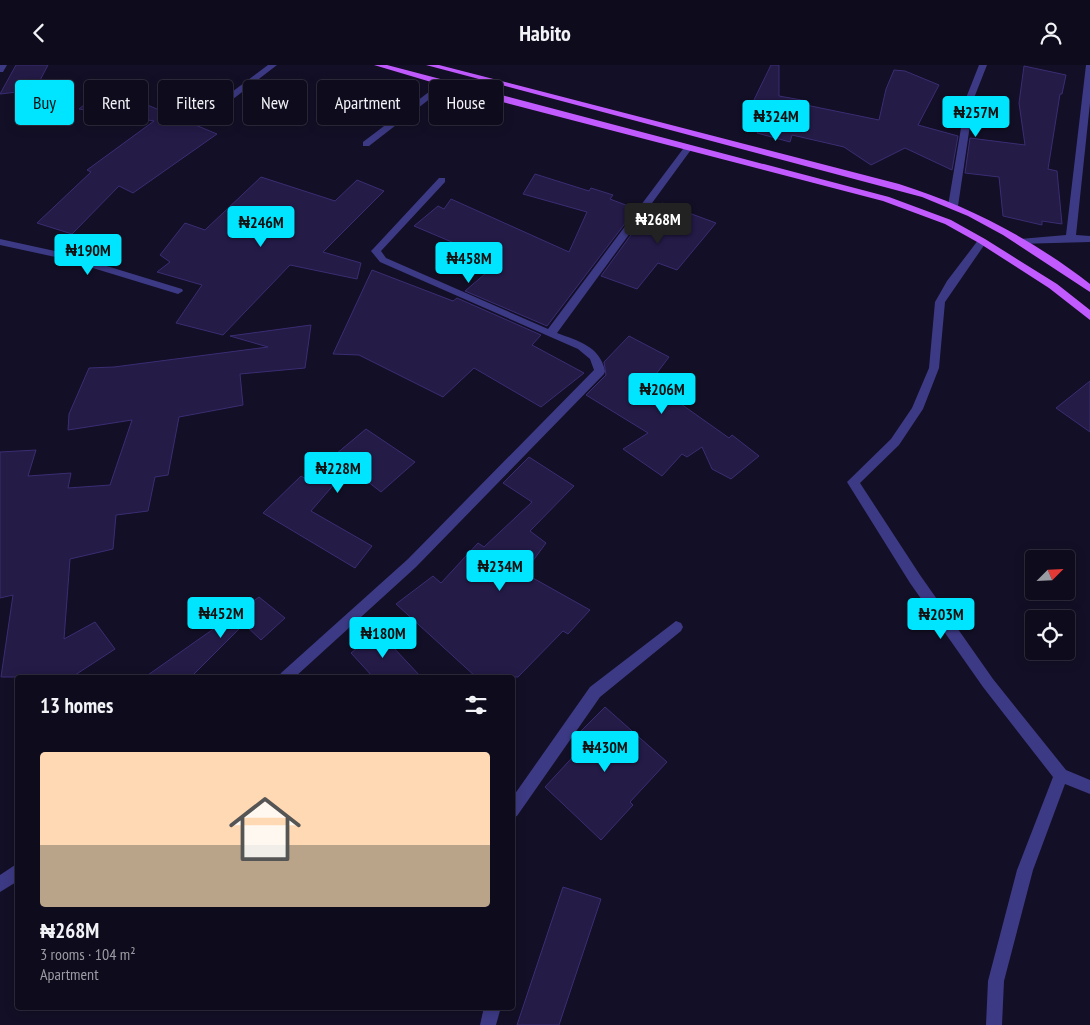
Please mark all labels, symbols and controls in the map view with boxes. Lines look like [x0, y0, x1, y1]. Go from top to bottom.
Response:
icon: back [25, 19, 53, 47]
text: Habito [519, 19, 571, 47]
icon: person [1037, 19, 1065, 47]
chip: Buy [15, 80, 74, 125]
chip: Rent [84, 80, 148, 125]
chip: Filters [158, 80, 233, 125]
chip: New [243, 80, 307, 125]
chip: Apartment [317, 80, 419, 125]
chip: House [429, 80, 503, 125]
pin: ₦257M [941, 95, 1011, 138]
pin: ₦324M [741, 99, 811, 142]
text: ₦257M [953, 102, 999, 122]
text: ₦324M [753, 106, 799, 126]
pin: ₦268M [623, 203, 693, 245]
pin: ₦246M [226, 205, 296, 248]
text: ₦268M [635, 209, 681, 229]
text: ₦246M [238, 212, 284, 232]
pin: ₦190M [53, 233, 123, 276]
text: ₦190M [65, 240, 111, 260]
pin: ₦458M [434, 241, 504, 284]
text: ₦458M [446, 248, 492, 268]
pin: ₦206M [627, 373, 697, 415]
text: ₦206M [639, 379, 685, 399]
pin: ₦228M [303, 451, 373, 494]
text: ₦228M [315, 458, 361, 478]
pin: ₦234M [465, 549, 535, 592]
north arrow [1025, 550, 1075, 600]
map controls [1025, 550, 1075, 660]
text: ₦234M [477, 556, 523, 576]
pin: ₦452M [186, 597, 256, 639]
pin: ₦203M [906, 597, 976, 640]
text: ₦452M [198, 603, 244, 623]
text: ₦203M [918, 604, 964, 624]
button: locate [1025, 610, 1075, 660]
pin: ₦180M [348, 617, 418, 659]
text: ₦180M [360, 623, 406, 643]
icon: filters [462, 691, 490, 719]
text: 13 homes [40, 692, 113, 719]
pin: ₦430M [570, 731, 640, 773]
text: ₦430M [582, 737, 628, 757]
icon: home [220, 784, 310, 874]
text: ₦268M [40, 917, 99, 944]
text: 3 rooms · 104 m² [40, 944, 136, 964]
text: Apartment [40, 964, 99, 984]

